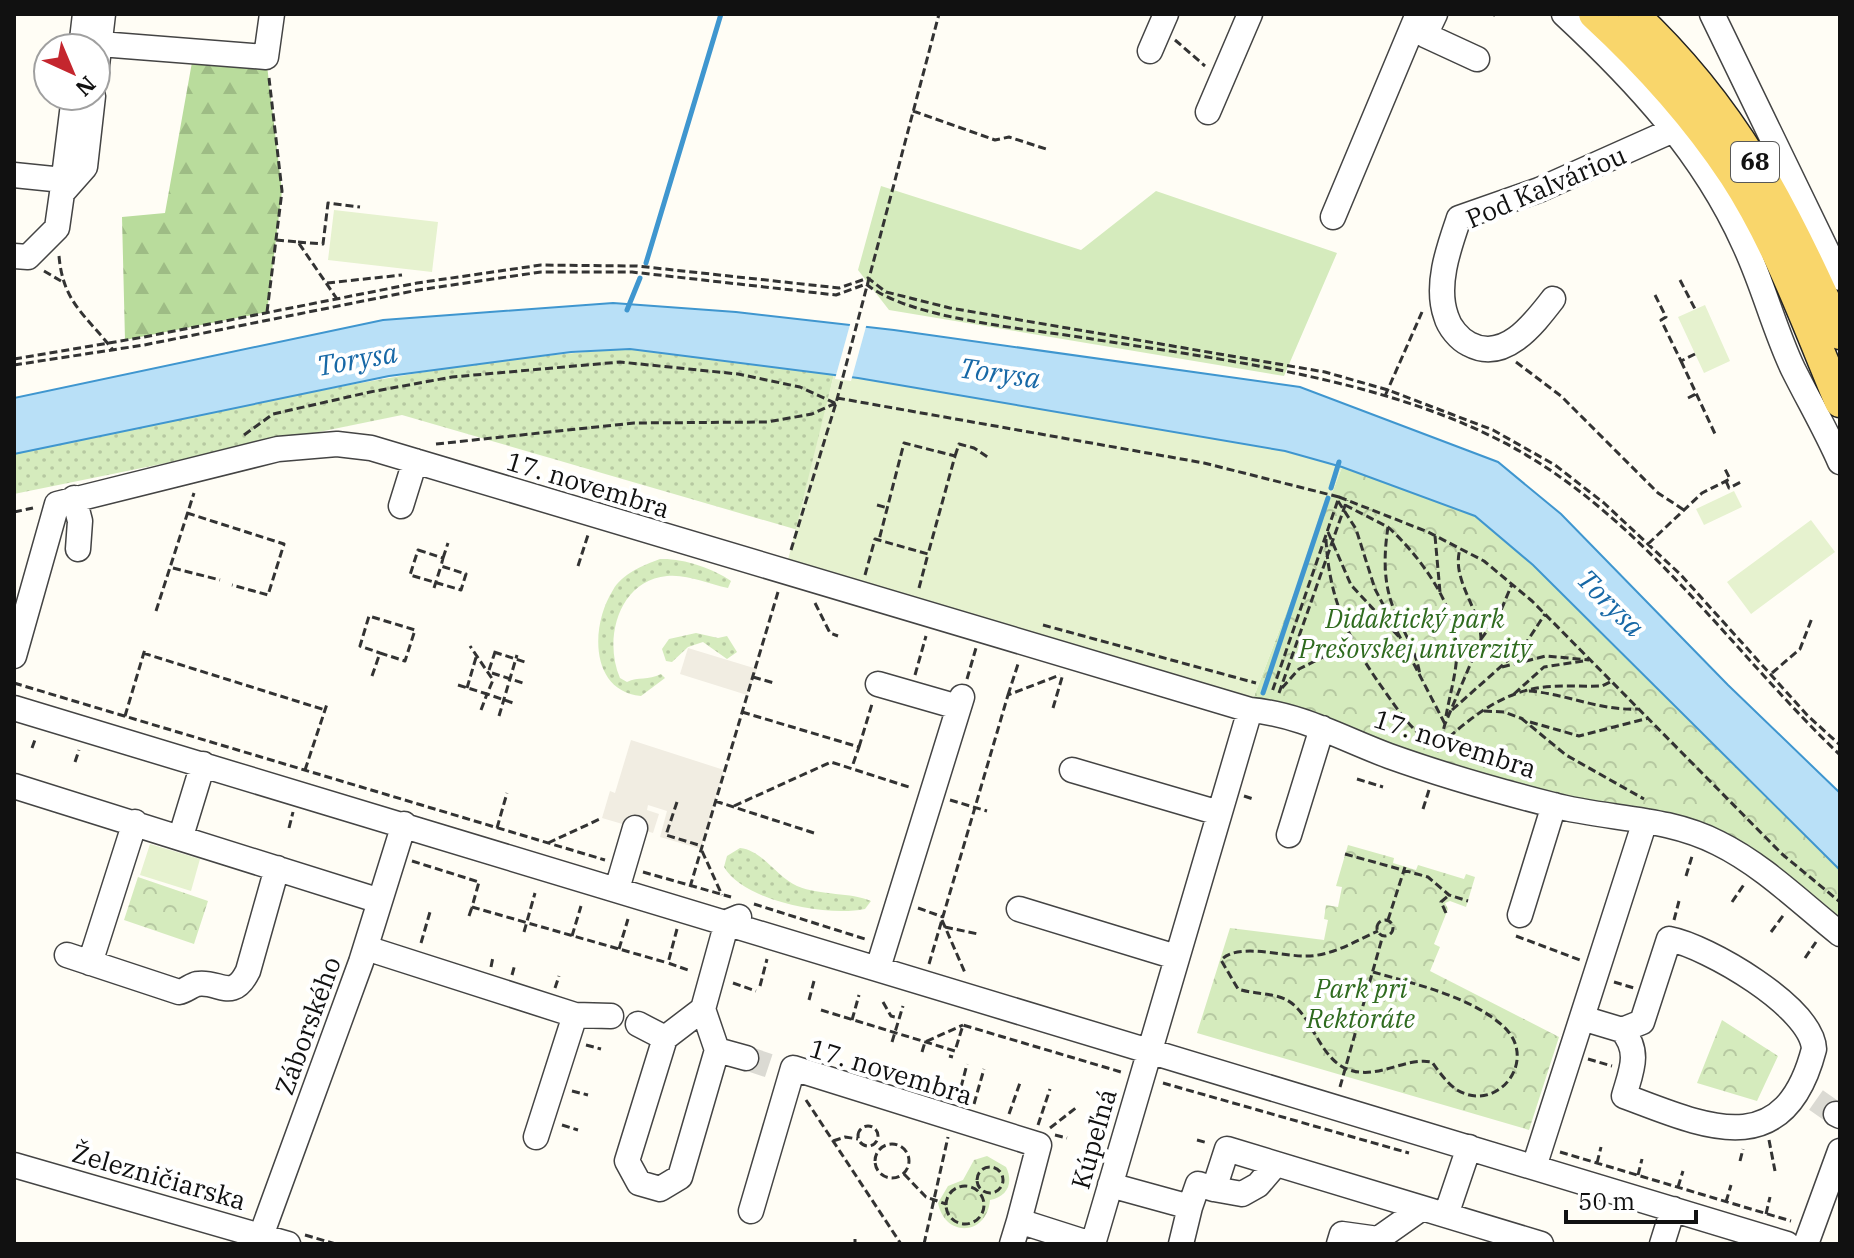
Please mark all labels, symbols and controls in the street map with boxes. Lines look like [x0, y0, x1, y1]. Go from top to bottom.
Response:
north arrow [32, 32, 112, 112]
text: N [70, 70, 103, 103]
street label: Pod Kalváriou [1460, 137, 1631, 235]
road number: 68 [1731, 142, 1779, 182]
water label: Torysa [314, 333, 400, 384]
water label: Torysa [957, 349, 1043, 396]
street label: 17. novembra [503, 443, 674, 525]
water label: Torysa [1570, 561, 1653, 644]
park label: Didaktický park Prešovskej univerzity [1298, 601, 1533, 665]
street label: 17. novembra [1370, 701, 1541, 785]
street label: Záborského [266, 952, 348, 1100]
park label: Park pri Rektoráte [1306, 971, 1416, 1035]
street label: 17. novembra [806, 1030, 977, 1112]
street label: Kúpeľná [1063, 1085, 1124, 1193]
street label: Železničiarska [68, 1135, 250, 1217]
scale bar [1566, 1174, 1696, 1224]
text: 50 m [1578, 1185, 1635, 1217]

